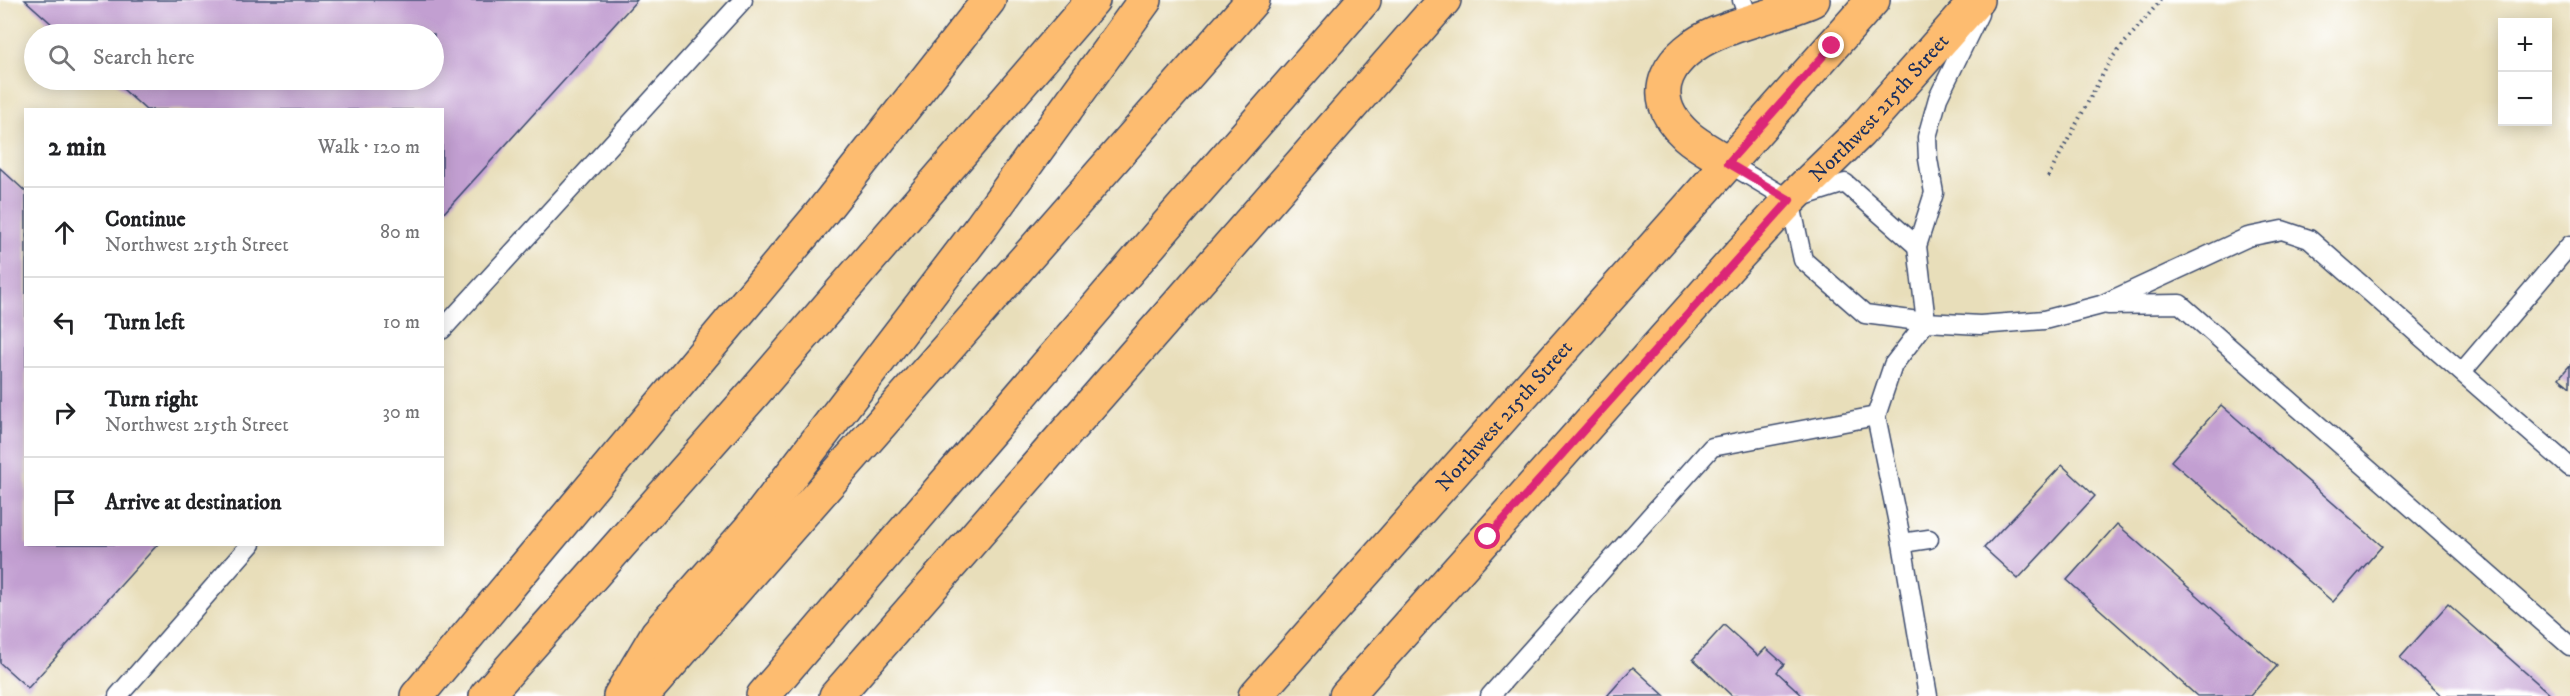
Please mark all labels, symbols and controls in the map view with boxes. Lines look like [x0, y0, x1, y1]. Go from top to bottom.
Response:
map controls [2498, 18, 2552, 126]
button: + [2498, 18, 2552, 72]
search box [24, 24, 444, 90]
street label: Northwest 215th Street [1804, 29, 1955, 188]
route end [1818, 32, 1844, 58]
icon: search [45, 41, 78, 74]
text: Search here [93, 44, 195, 71]
button: − [2498, 72, 2552, 126]
text: 2 min [48, 131, 106, 164]
text: Walk · 120 m [318, 135, 420, 160]
text: Continue [105, 206, 186, 233]
icon: ahead [48, 216, 81, 249]
text: 80 m [380, 220, 420, 245]
text: Northwest 215th Street [105, 233, 289, 258]
icon: left [48, 306, 81, 339]
text: Turn left [105, 309, 185, 336]
text: 10 m [383, 310, 420, 335]
street label: Northwest 215th Street [1431, 335, 1579, 497]
text: Turn right [105, 386, 198, 413]
icon: right [48, 396, 81, 429]
text: 30 m [382, 400, 420, 425]
text: Northwest 215th Street [105, 413, 289, 438]
icon: arrive [48, 486, 81, 519]
text: Arrive at destination [105, 489, 282, 516]
route start [1474, 523, 1500, 549]

